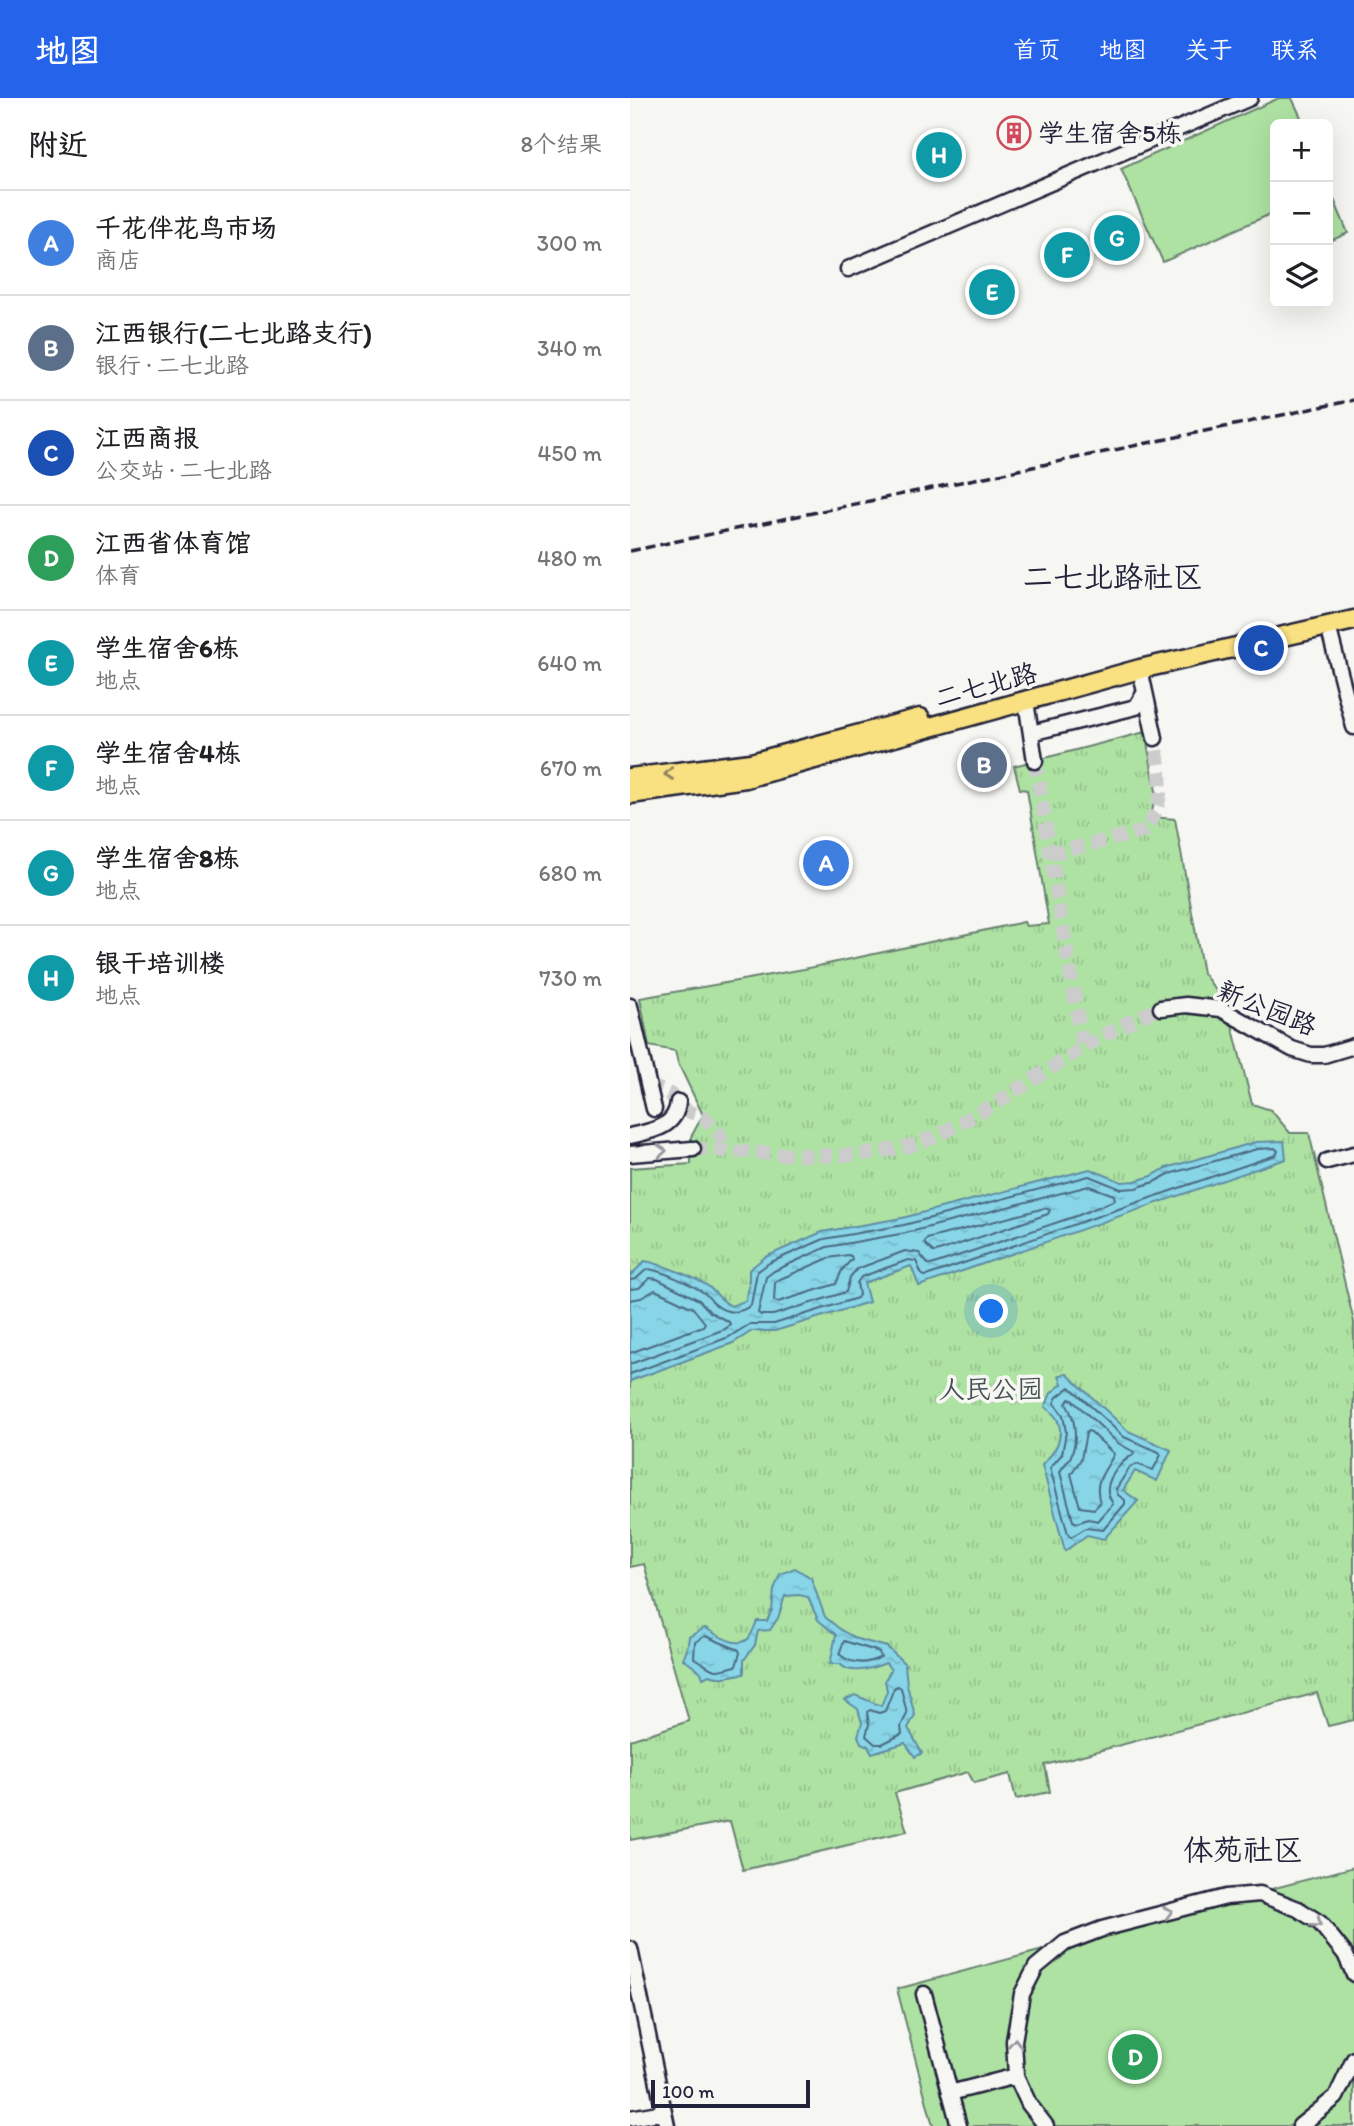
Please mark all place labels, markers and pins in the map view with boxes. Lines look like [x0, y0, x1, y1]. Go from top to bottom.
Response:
building icon: 学生宿舍5栋 [995, 114, 1033, 152]
place label: 学生宿舍5栋 [1038, 117, 1182, 149]
pin: H [916, 129, 962, 181]
pin: G [1094, 212, 1140, 264]
pin: F [1044, 229, 1090, 281]
pin: E [969, 266, 1015, 318]
pin: C [1238, 622, 1284, 674]
pin: B [961, 739, 1007, 791]
pin: A [803, 837, 849, 889]
pin: D [1112, 2031, 1158, 2083]

